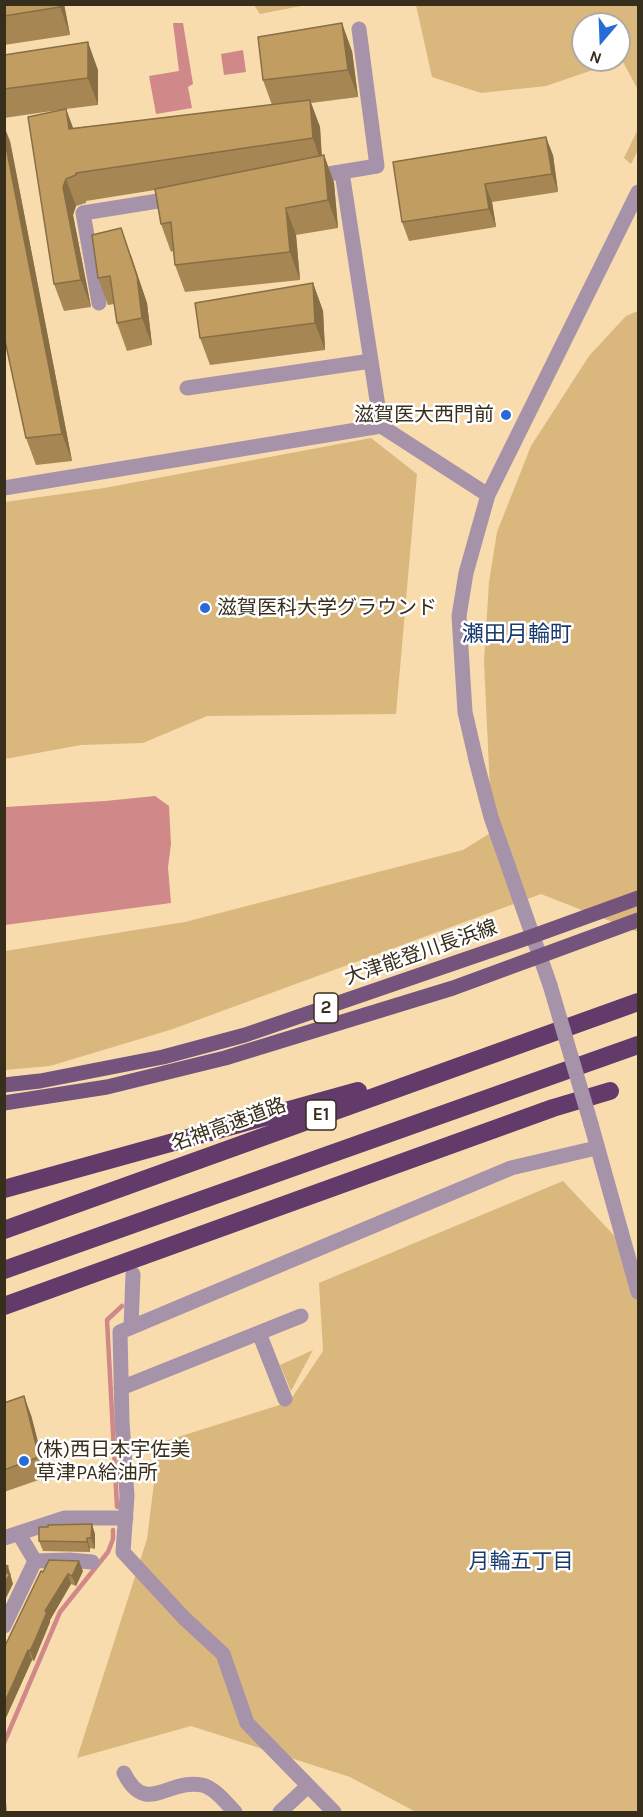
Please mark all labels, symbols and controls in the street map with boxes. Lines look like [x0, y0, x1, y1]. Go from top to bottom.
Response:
north arrow [571, 12, 631, 72]
text: N [587, 47, 604, 68]
place label: 滋賀医大西門前 [354, 403, 494, 427]
marker: 滋賀医大西門前 [499, 408, 513, 422]
place label: 滋賀医科大学グラウンド [217, 596, 437, 620]
marker: 滋賀医科大学グラウンド [198, 601, 212, 615]
district label: 瀬田月輪町 [462, 622, 572, 648]
street label: 大津能登川長浜線 [341, 916, 501, 990]
road number: 2 [314, 993, 338, 1023]
street label: 名神高速道路 [169, 1093, 289, 1157]
road number: E1 [306, 1100, 336, 1130]
place label: (株)西日本宇佐美 草津PA給油所 [36, 1438, 190, 1485]
marker: (株)西日本宇佐美 草津PA給油所 [17, 1454, 31, 1468]
district label: 月輪五丁目 [469, 1549, 573, 1575]

